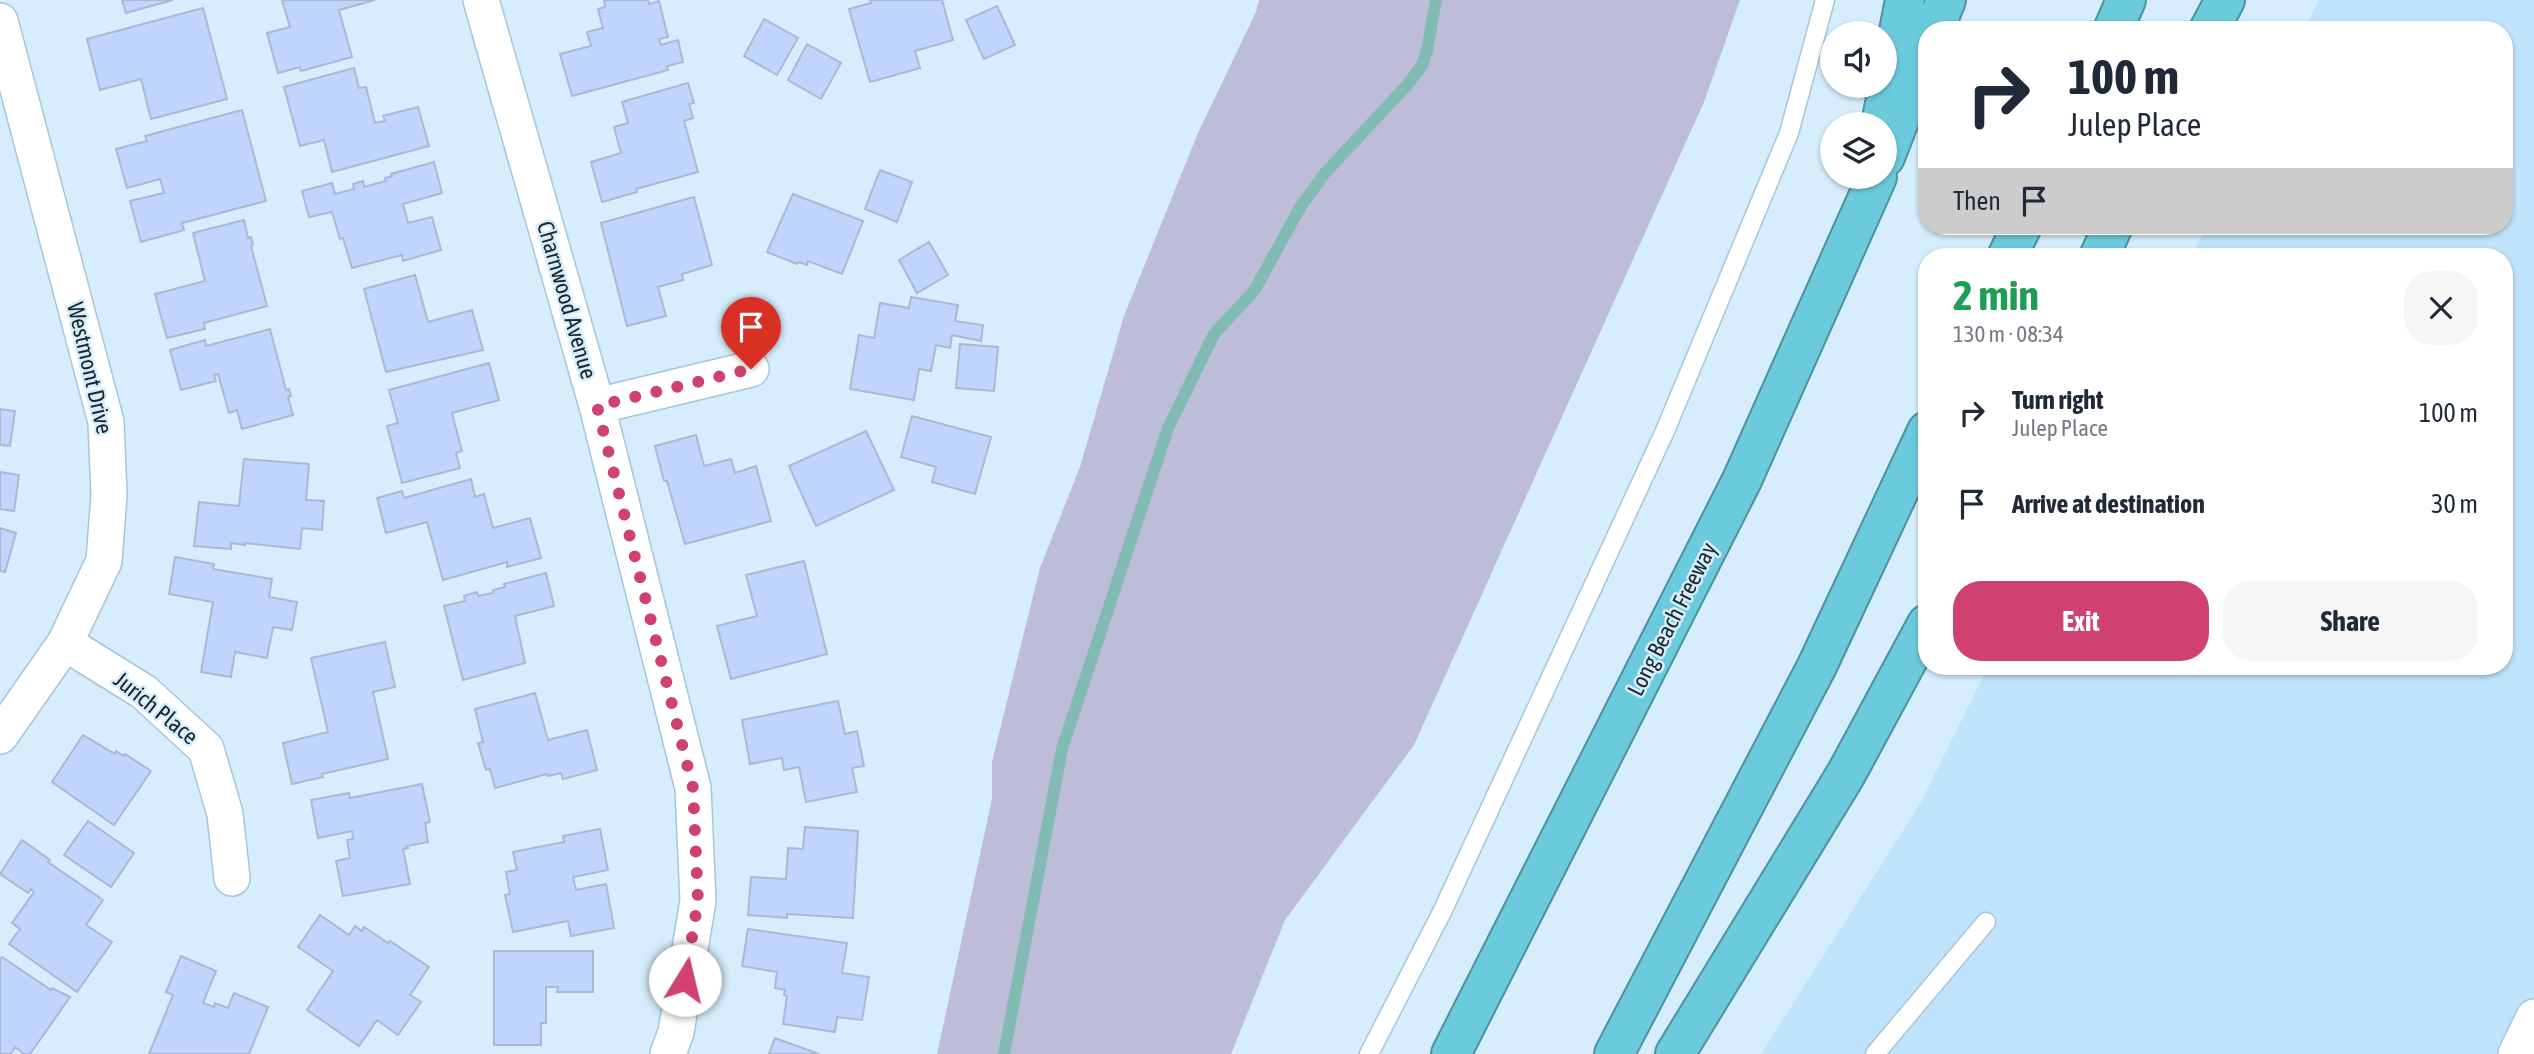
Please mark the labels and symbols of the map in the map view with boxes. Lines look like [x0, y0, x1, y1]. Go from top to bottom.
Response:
street label: Charnwood Avenue [532, 218, 602, 382]
pin [721, 297, 781, 369]
street label: Westmont Drive [62, 300, 118, 436]
street label: Long Beach Freeway [1622, 538, 1722, 700]
street label: Jurich Place [109, 666, 203, 750]
position arrow [648, 943, 722, 1017]

